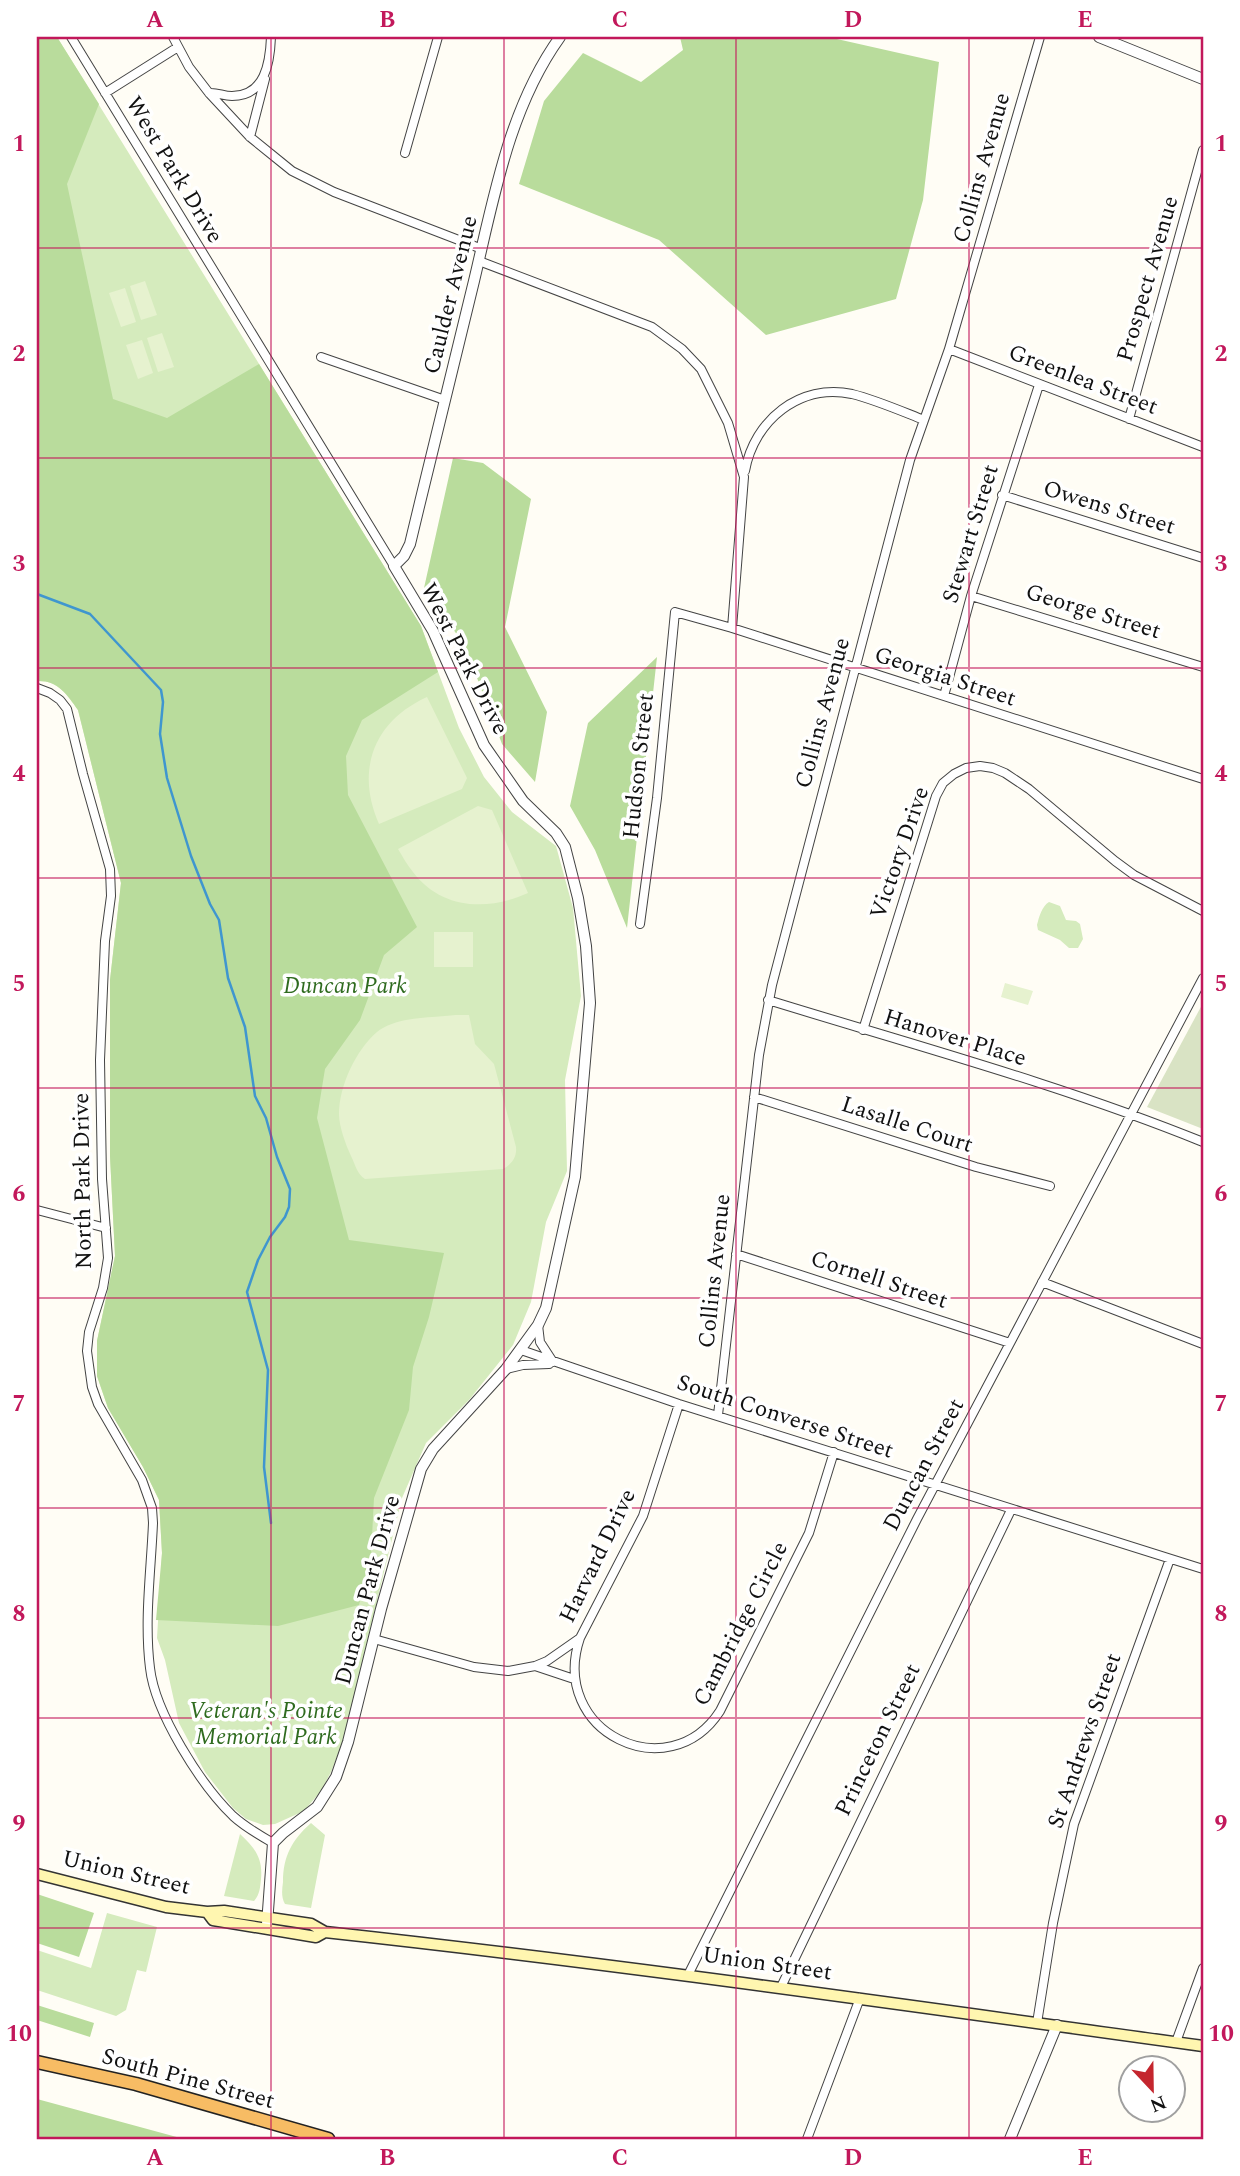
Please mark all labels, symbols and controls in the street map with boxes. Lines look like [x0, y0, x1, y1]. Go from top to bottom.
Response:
text: A [146, 3, 164, 38]
text: B [379, 3, 395, 38]
text: C [612, 3, 628, 38]
text: D [844, 3, 862, 38]
text: E [1077, 3, 1093, 38]
street label: Collins Avenue [944, 89, 1020, 247]
street label: West Park Drive [116, 90, 232, 250]
text: 1 [13, 127, 25, 162]
text: 1 [1215, 127, 1227, 162]
street label: Prospect Avenue [1108, 192, 1188, 366]
street label: Caulder Avenue [414, 212, 488, 378]
street label: Greenlea Street [1003, 335, 1163, 425]
text: 2 [13, 337, 26, 372]
text: 2 [1215, 337, 1228, 372]
street label: Stewart Street [933, 460, 1009, 608]
street label: Owens Street [1038, 471, 1180, 545]
text: 3 [13, 547, 26, 582]
text: 3 [1215, 547, 1228, 582]
street label: George Street [1021, 575, 1165, 649]
street label: West Park Drive [411, 577, 517, 741]
street label: Collins Avenue [786, 634, 860, 792]
street label: Georgia Street [869, 638, 1021, 716]
street label: Hudson Street [614, 691, 664, 841]
text: 4 [13, 757, 26, 792]
text: 4 [1215, 757, 1228, 792]
street label: Victory Drive [861, 782, 939, 924]
text: 5 [13, 967, 25, 1002]
text: 5 [1215, 967, 1227, 1002]
park label: Duncan Park [283, 969, 407, 1004]
street label: Hanover Place [879, 1000, 1031, 1076]
street label: Lasalle Court [837, 1087, 977, 1163]
street label: North Park Drive [64, 1092, 102, 1270]
text: 6 [13, 1177, 26, 1212]
text: 6 [1215, 1177, 1228, 1212]
street label: Collins Avenue [690, 1192, 740, 1350]
street label: Cornell Street [806, 1241, 952, 1319]
street label: South Converse Street [672, 1365, 898, 1469]
text: 7 [13, 1387, 25, 1422]
text: 7 [1215, 1387, 1227, 1422]
street label: Duncan Street [874, 1392, 974, 1538]
street label: Harvard Drive [550, 1483, 646, 1629]
street label: Duncan Park Drive [326, 1491, 410, 1689]
street label: Cambridge Circle [684, 1536, 798, 1712]
text: 8 [13, 1597, 25, 1632]
text: 8 [1215, 1597, 1227, 1632]
street label: St Andrews Street [1039, 1649, 1131, 1833]
street label: Princeton Street [826, 1658, 930, 1822]
park label: Veteran's Pointe Memorial Park [189, 1694, 343, 1755]
text: 9 [13, 1807, 26, 1842]
text: 9 [1215, 1807, 1228, 1842]
street label: Union Street [58, 1841, 194, 1905]
street label: Union Street [700, 1938, 834, 1990]
text: 10 [6, 2017, 32, 2052]
text: 10 [1208, 2017, 1234, 2052]
street label: South Pine Street [98, 2039, 278, 2119]
north arrow [1118, 2054, 1188, 2124]
text: N [1145, 2087, 1170, 2120]
text: A [146, 2141, 164, 2176]
text: B [379, 2141, 395, 2176]
text: C [612, 2141, 628, 2176]
text: D [844, 2141, 862, 2176]
text: E [1077, 2141, 1093, 2176]

